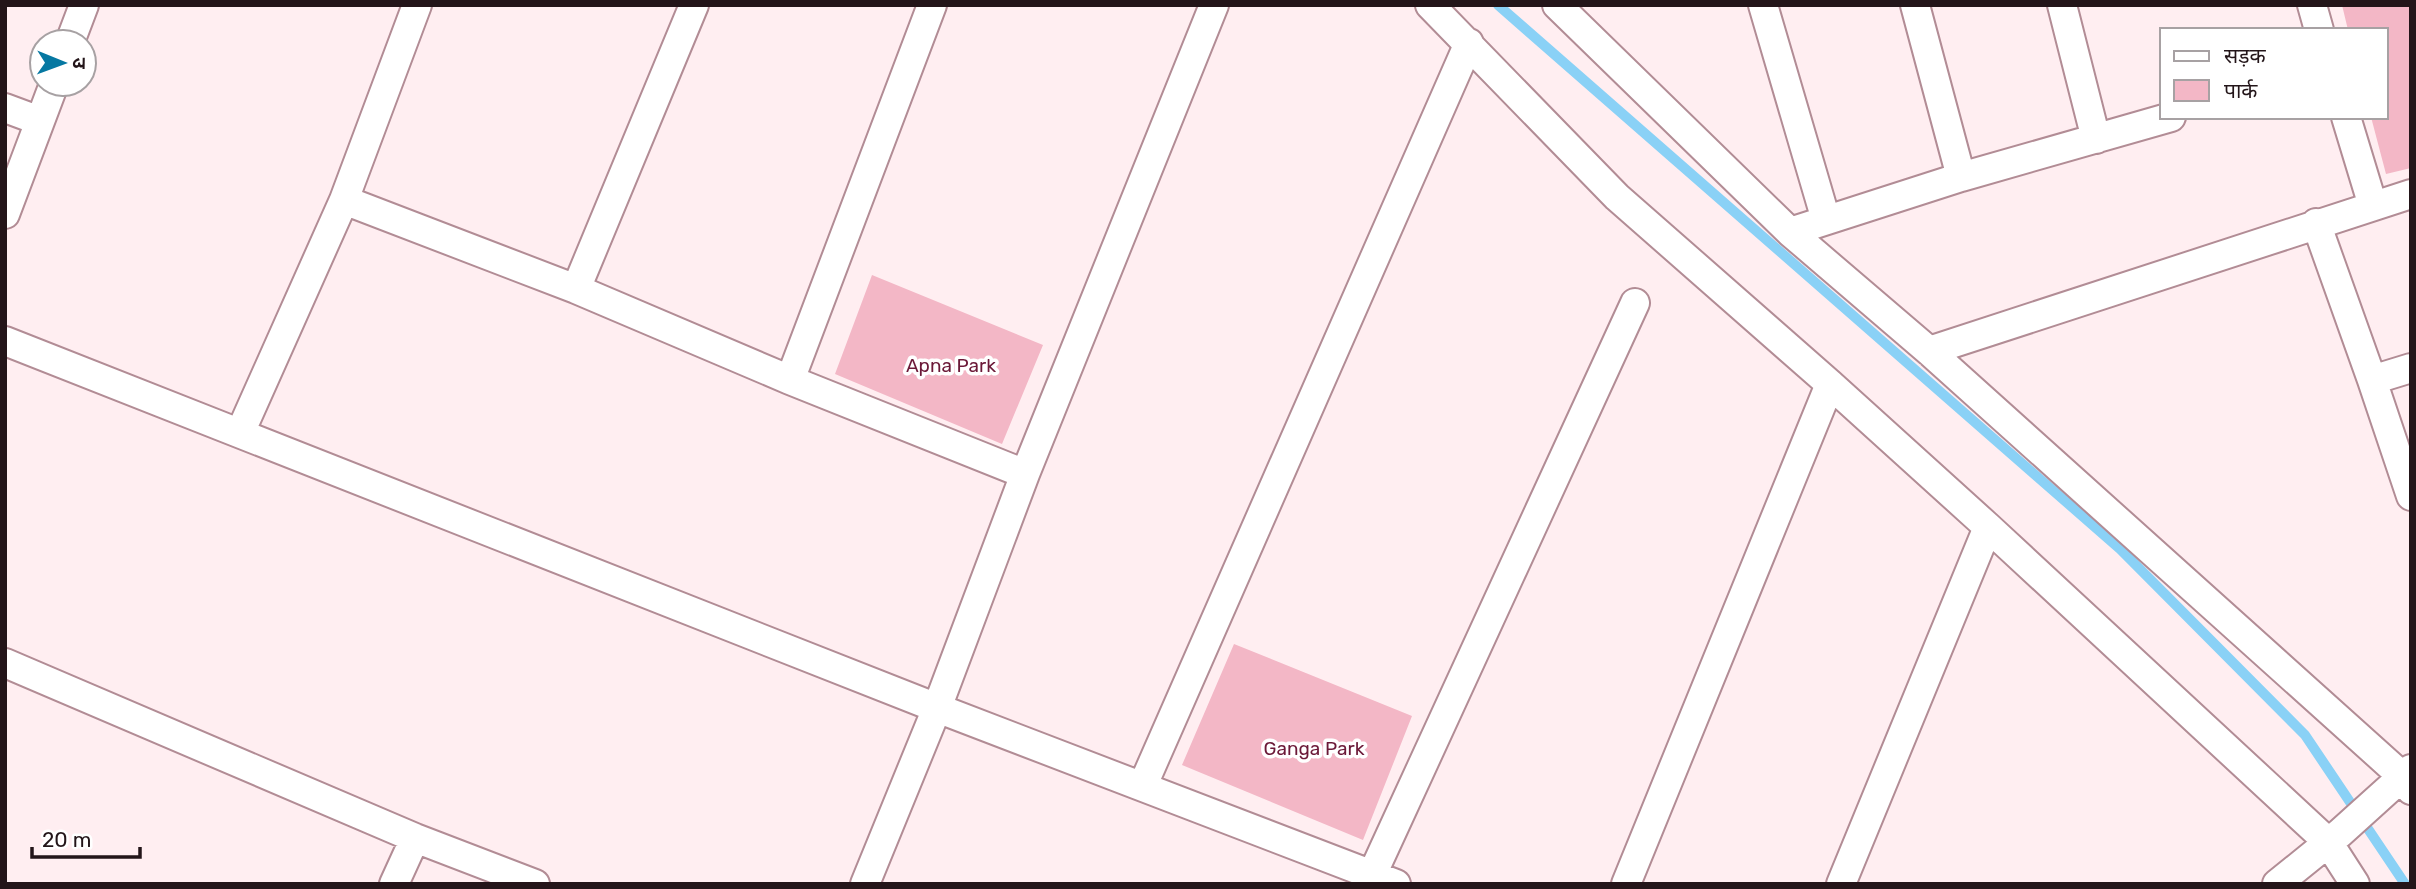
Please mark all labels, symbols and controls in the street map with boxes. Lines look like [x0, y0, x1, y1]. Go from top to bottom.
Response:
north arrow [28, 28, 98, 98]
legend [2160, 28, 2388, 119]
text: सड़क [2224, 43, 2266, 68]
text: उ [68, 58, 91, 70]
text: पार्क [2224, 78, 2258, 103]
park label: Apna Park [906, 354, 996, 377]
park label: Ganga Park [1264, 737, 1365, 760]
scale bar [32, 816, 140, 860]
text: 20 m [42, 827, 91, 852]

